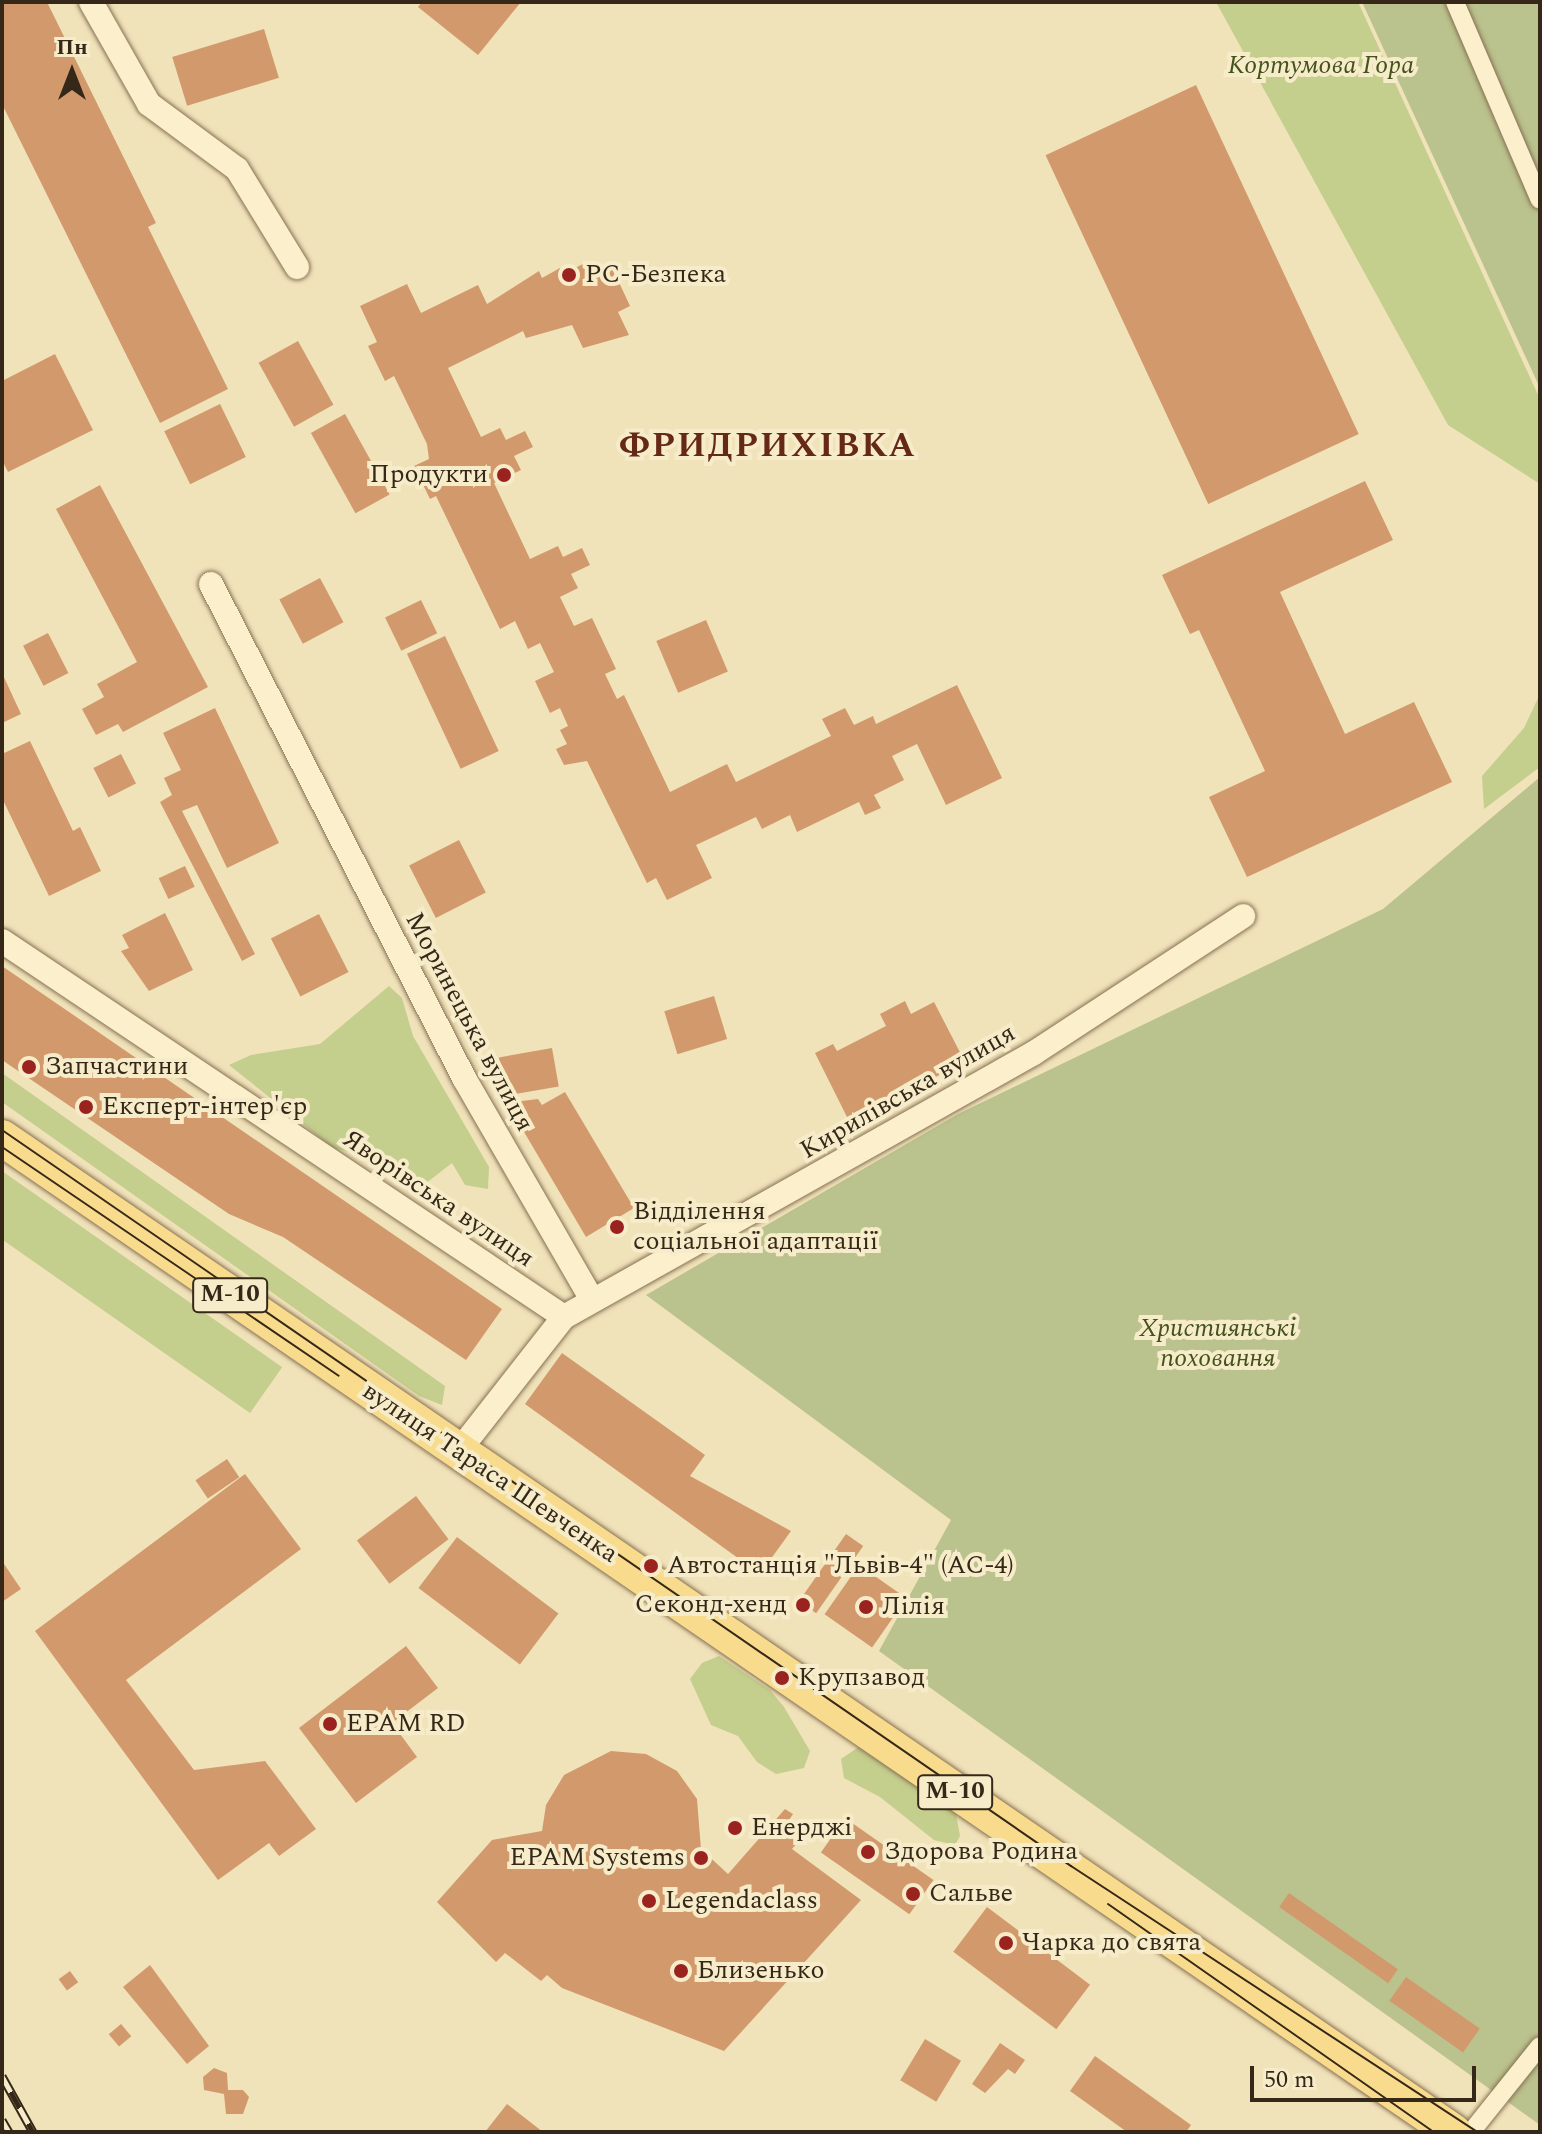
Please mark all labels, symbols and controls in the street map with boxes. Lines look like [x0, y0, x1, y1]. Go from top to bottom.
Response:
text: Пн [56, 31, 88, 64]
north arrow [32, 32, 112, 112]
park label: Кортумова Гора [1228, 50, 1414, 82]
place label: РС-Безпека [585, 259, 726, 291]
marker: РС-Безпека [560, 266, 578, 284]
district label: ФРИДРИХІВКА [619, 427, 917, 467]
place label: Продукти [369, 459, 488, 491]
marker: Продукти [495, 466, 513, 484]
street label: Моринецька вулиця [398, 907, 540, 1137]
street label: Кирилівська вулиця [795, 1018, 1021, 1166]
place label: Запчастини [45, 1051, 188, 1083]
marker: Запчастини [20, 1058, 38, 1076]
place label: Експерт-інтер'єр [102, 1091, 307, 1123]
marker: Експерт-інтер'єр [77, 1098, 95, 1116]
street label: Яворівська вулиця [336, 1123, 540, 1275]
place label: Відділення соціальної адаптації [633, 1196, 878, 1258]
marker: Відділення соціальної адаптації [608, 1218, 626, 1236]
road number: М-10 [192, 1275, 268, 1315]
park label: Християнські поховання [1140, 1313, 1296, 1374]
street label: вулиця Тараса Шевченка [356, 1376, 624, 1570]
place label: Автостанція "Львів-4" (АС-4) [667, 1550, 1014, 1582]
marker: Автостанція "Львів-4" (АС-4) [642, 1557, 660, 1575]
place label: Секонд-хенд [635, 1589, 787, 1621]
place label: Лілія [882, 1591, 945, 1623]
marker: Секонд-хенд [794, 1596, 812, 1614]
marker: Лілія [857, 1598, 875, 1616]
place label: Крупзавод [798, 1662, 925, 1694]
marker: Крупзавод [773, 1669, 791, 1687]
place label: EPAM RD [346, 1708, 466, 1740]
marker: EPAM RD [321, 1715, 339, 1733]
road number: М-10 [917, 1772, 993, 1812]
place label: Енерджі [751, 1812, 853, 1844]
marker: Енерджі [726, 1819, 744, 1837]
place label: Здорова Родина [884, 1836, 1078, 1868]
place label: EPAM Systems [509, 1842, 685, 1874]
marker: Здорова Родина [859, 1843, 877, 1861]
marker: EPAM Systems [692, 1849, 710, 1867]
place label: Сальве [929, 1878, 1013, 1910]
place label: Legendaclass [665, 1885, 818, 1917]
marker: Сальве [904, 1885, 922, 1903]
marker: Legendaclass [640, 1892, 658, 1910]
place label: Чарка до свята [1022, 1927, 1201, 1959]
marker: Чарка до свята [997, 1934, 1015, 1952]
place label: Близенько [697, 1955, 825, 1987]
marker: Близенько [672, 1962, 690, 1980]
scale bar [1254, 2050, 1480, 2100]
text: 50 m [1264, 2062, 1315, 2098]

